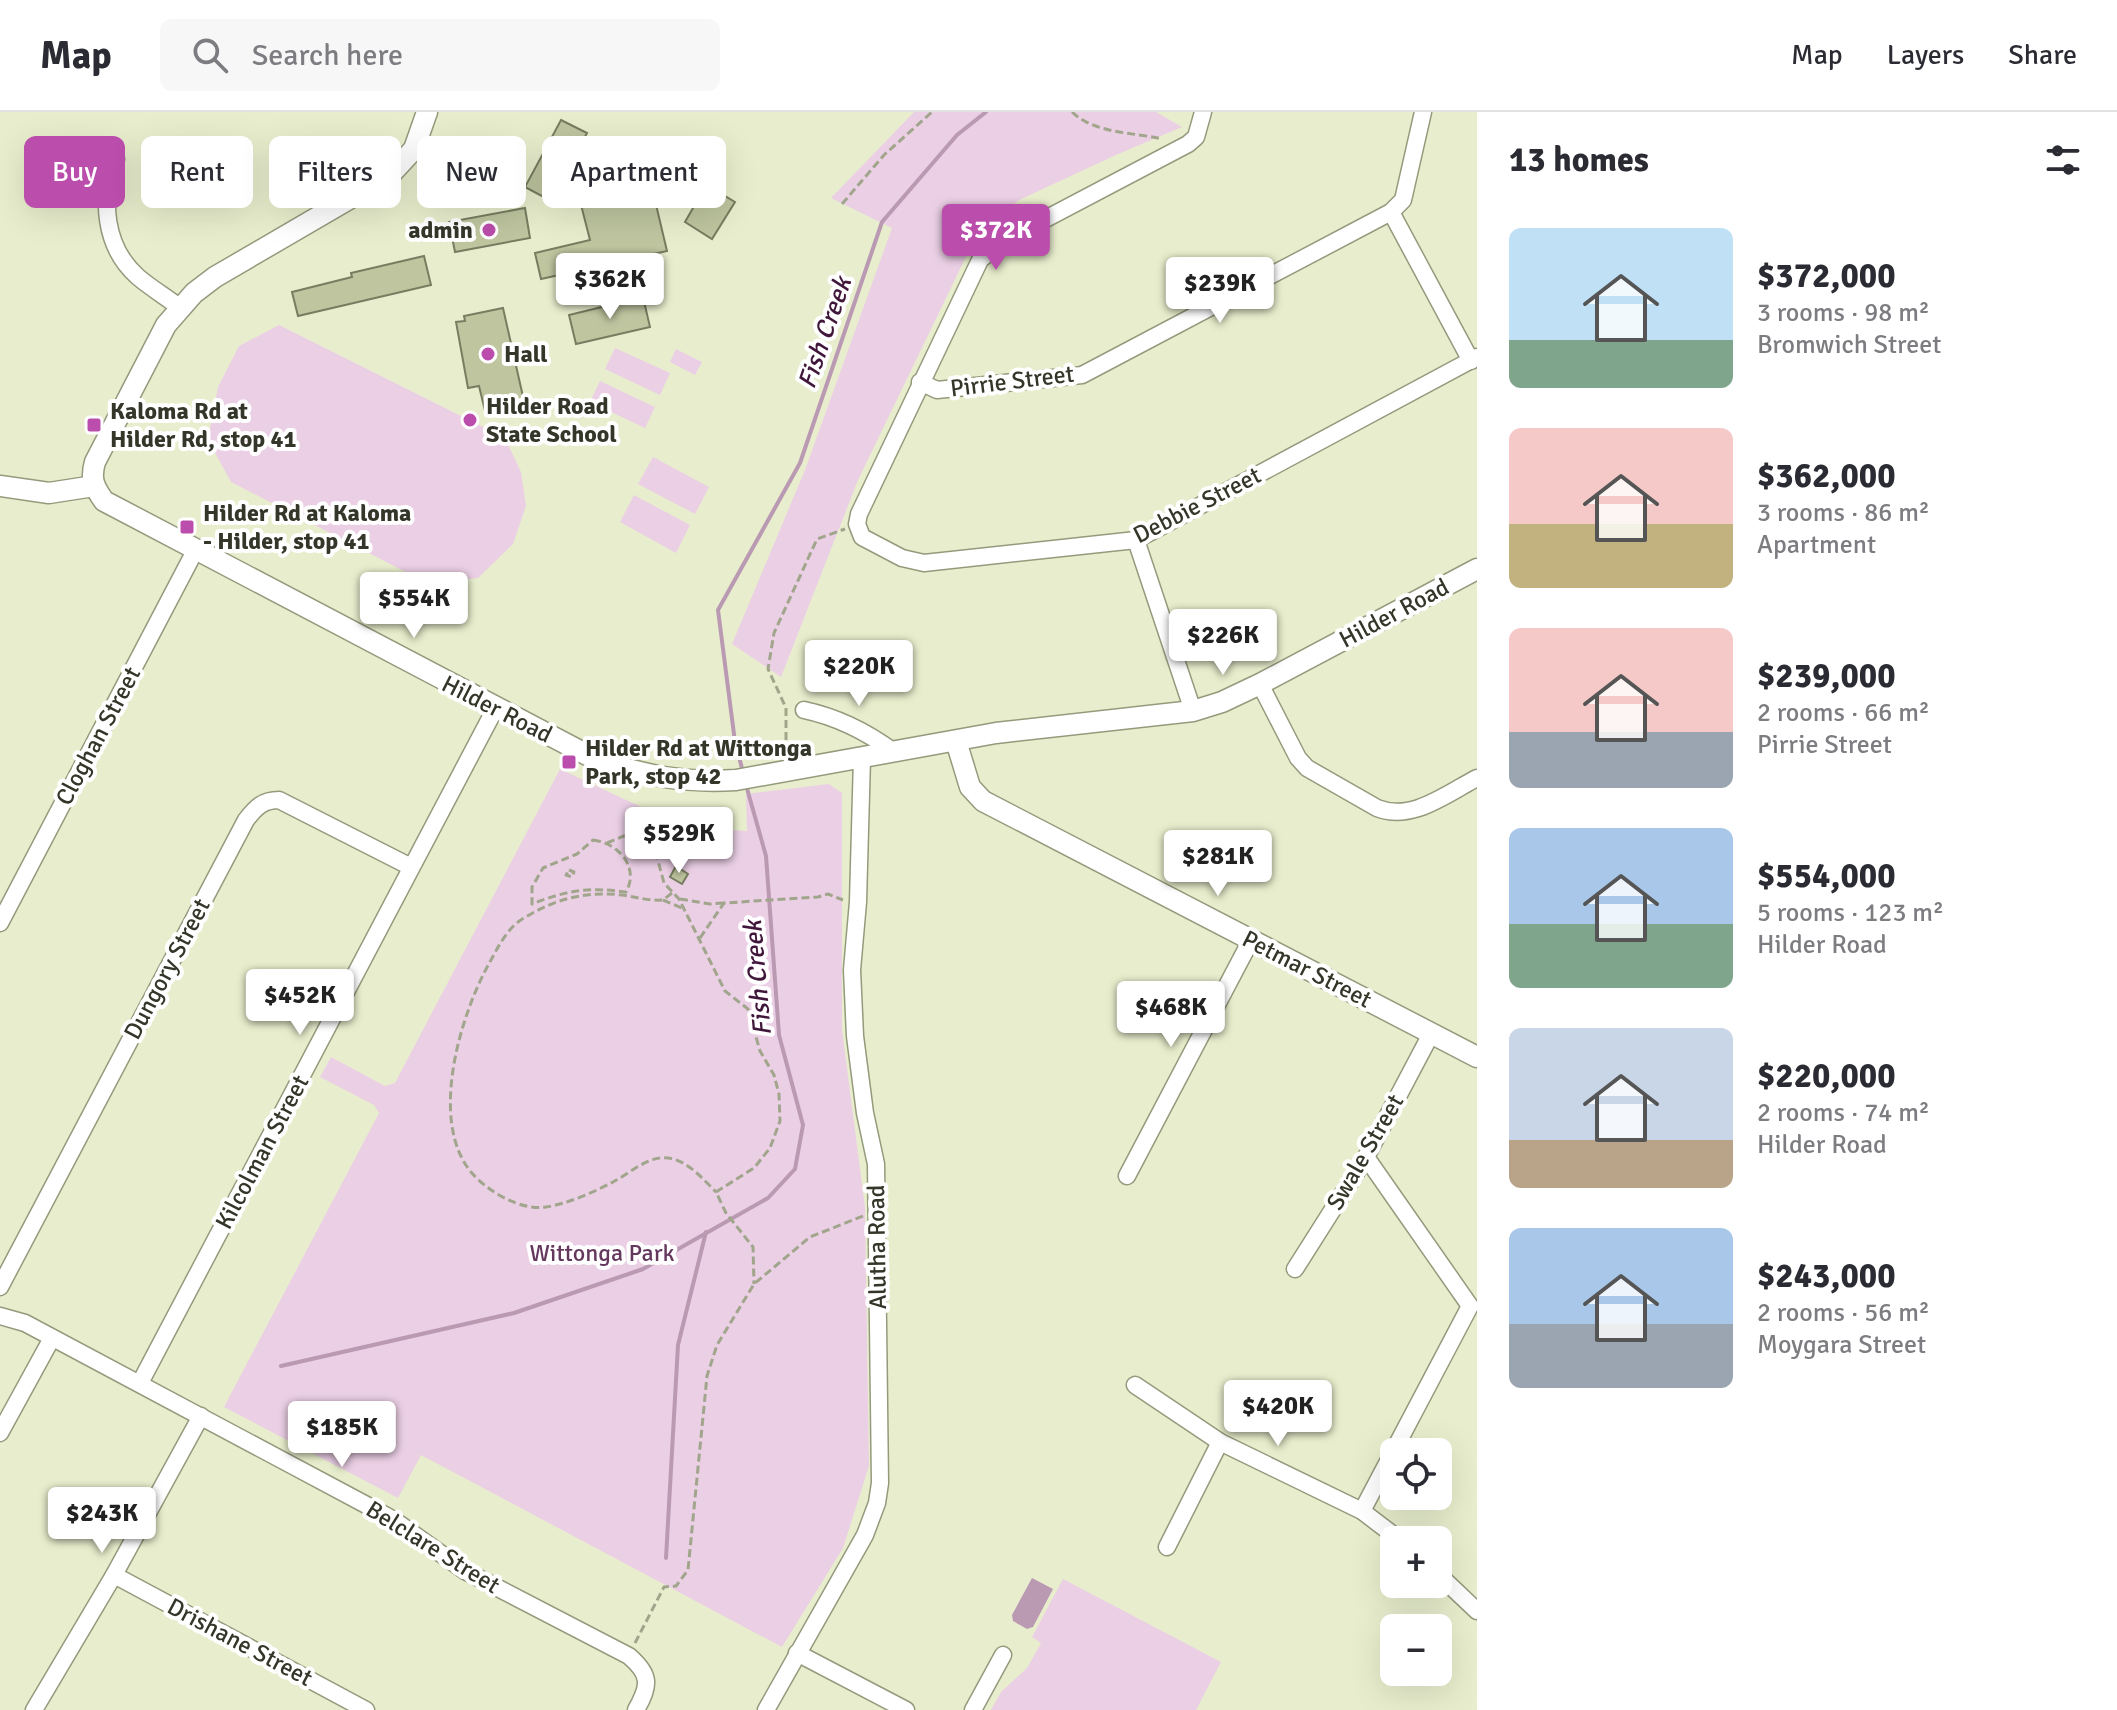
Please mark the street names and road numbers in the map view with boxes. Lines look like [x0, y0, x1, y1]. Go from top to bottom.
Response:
street label: Pirrie Street [948, 359, 1076, 403]
street label: Debbie Street [1128, 460, 1266, 550]
street label: Hilder Road [1334, 572, 1454, 654]
street label: Cloghan Street [49, 662, 147, 810]
street label: Hilder Road [437, 668, 557, 750]
street label: Dungory Street [117, 893, 217, 1045]
street label: Petmar Street [1237, 924, 1377, 1014]
street label: Kilcolman Street [209, 1070, 315, 1234]
street label: Swale Street [1320, 1089, 1410, 1215]
street label: Alutha Road [861, 1184, 893, 1310]
street label: Belclare Street [361, 1494, 505, 1600]
street label: Drishane Street [162, 1591, 318, 1693]

